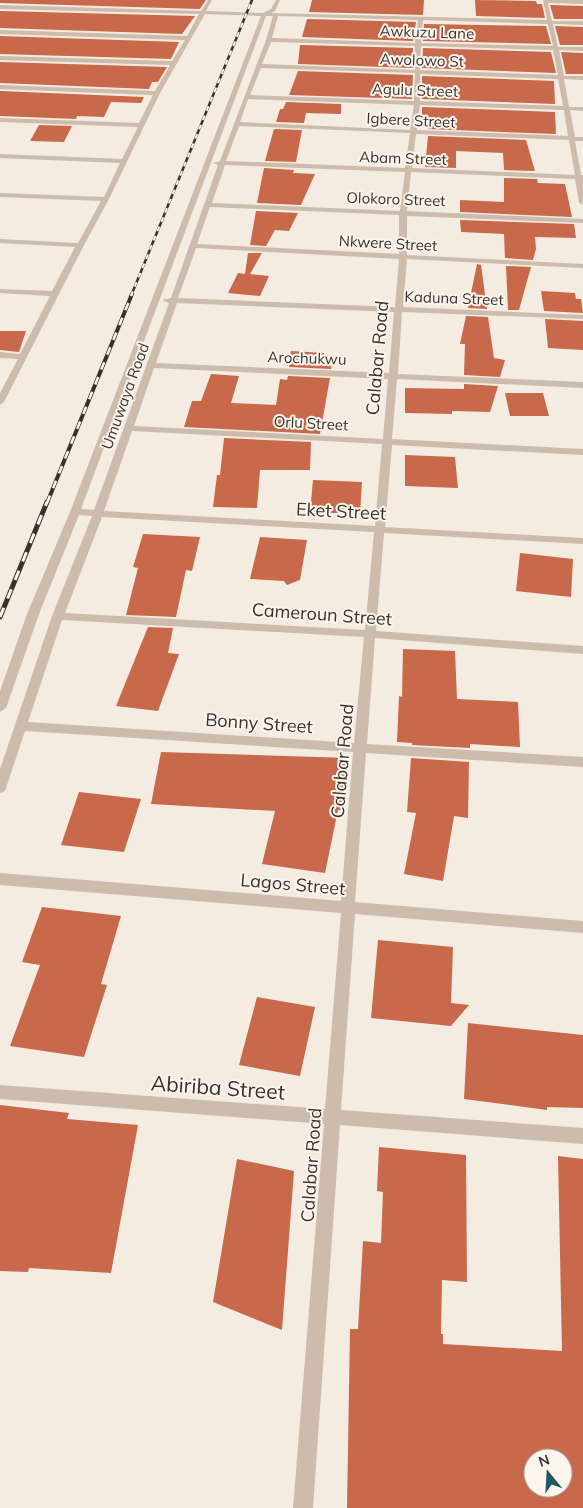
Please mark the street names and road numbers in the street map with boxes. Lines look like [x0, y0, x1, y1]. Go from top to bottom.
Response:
street label: Awkuzu Lane [379, 21, 475, 43]
street label: Awolowo St [380, 49, 464, 71]
street label: Agulu Street [372, 79, 458, 101]
street label: Igbere Street [366, 108, 456, 132]
street label: Abam Street [359, 147, 447, 169]
street label: Olokoro Street [346, 188, 446, 210]
street label: Nkwere Street [338, 231, 438, 255]
street label: Kaduna Street [404, 287, 504, 309]
street label: Calabar Road [361, 300, 393, 416]
street label: Umuwaya Road [97, 340, 153, 452]
street label: Arochukwu [267, 347, 347, 369]
street label: Orlu Street [273, 412, 349, 434]
street label: Eket Street [295, 497, 387, 525]
street label: Cameroun Street [251, 598, 393, 630]
street label: Calabar Road [326, 703, 358, 819]
street label: Bonny Street [205, 708, 313, 738]
street label: Lagos Street [240, 868, 346, 900]
street label: Abiriba Street [150, 1069, 286, 1105]
street label: Calabar Road [296, 1107, 326, 1223]

